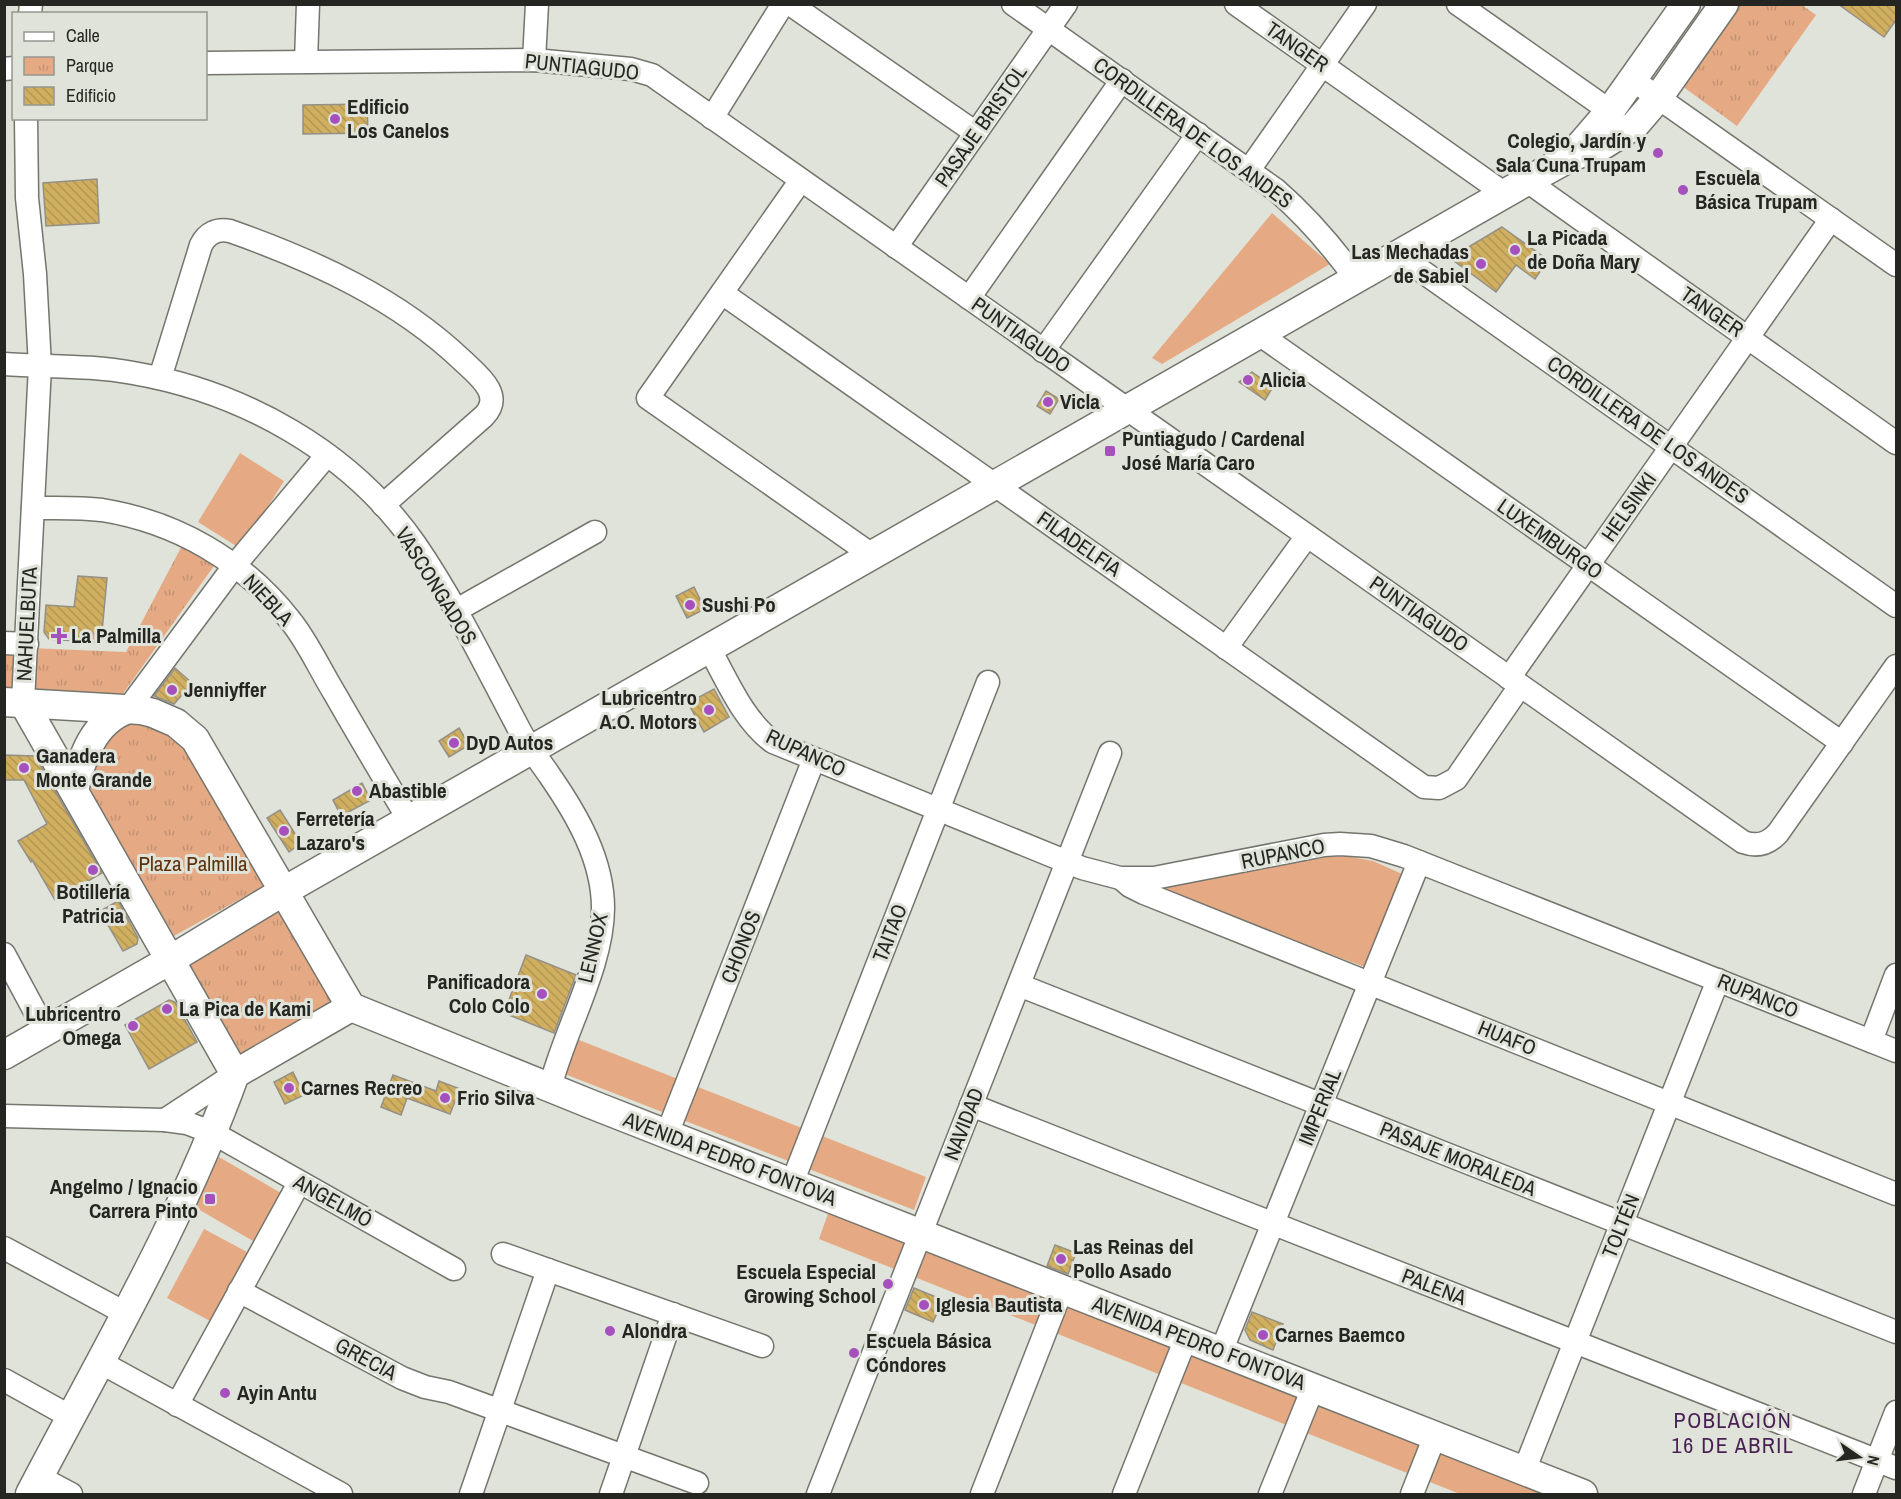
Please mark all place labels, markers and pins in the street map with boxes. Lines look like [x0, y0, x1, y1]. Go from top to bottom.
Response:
place label: Edificio Los Canelos [347, 92, 449, 145]
marker: Edificio Los Canelos [328, 112, 342, 126]
place label: Colegio, Jardín y Sala Cuna Trupam [1496, 126, 1646, 179]
marker: Colegio, Jardín y Sala Cuna Trupam [1651, 146, 1665, 160]
place label: Escuela Básica Trupam [1695, 163, 1818, 216]
marker: Escuela Básica Trupam [1676, 183, 1690, 197]
place label: La Picada de Doña Mary [1527, 223, 1640, 276]
place label: Las Mechadas de Sabiel [1351, 237, 1469, 290]
marker: La Picada de Doña Mary [1508, 243, 1522, 257]
marker: Las Mechadas de Sabiel [1474, 257, 1488, 271]
place label: Alicia [1260, 365, 1306, 394]
marker: Alicia [1241, 373, 1255, 387]
place label: Vicla [1060, 387, 1100, 416]
marker: Vicla [1041, 395, 1055, 409]
place label: Puntiagudo / Cardenal José María Caro [1122, 424, 1305, 477]
marker: Puntiagudo / Cardenal José María Caro [1103, 444, 1117, 458]
place label: Sushi Po [702, 590, 776, 619]
marker: Sushi Po [683, 598, 697, 612]
place label: La Palmilla [71, 621, 161, 650]
marker: La Palmilla [52, 629, 66, 643]
place label: Jenniyffer [184, 675, 267, 704]
marker: Jenniyffer [165, 683, 179, 697]
place label: Lubricentro A.O. Motors [599, 683, 697, 736]
marker: Lubricentro A.O. Motors [702, 703, 716, 717]
place label: DyD Autos [466, 728, 553, 757]
marker: DyD Autos [447, 736, 461, 750]
place label: Ganadera Monte Grande [36, 741, 152, 794]
marker: Ganadera Monte Grande [17, 761, 31, 775]
place label: Abastible [369, 776, 447, 805]
marker: Abastible [350, 784, 364, 798]
place label: Ferretería Lazaro's [296, 804, 375, 857]
marker: Ferretería Lazaro's [277, 824, 291, 838]
marker: Botillería Patricia [86, 863, 100, 877]
place label: Botillería Patricia [56, 877, 130, 930]
place label: Panificadora Colo Colo [427, 967, 530, 1020]
marker: Panificadora Colo Colo [535, 987, 549, 1001]
place label: La Pica de Kami [179, 994, 311, 1023]
place label: Lubricentro Omega [25, 999, 121, 1052]
marker: La Pica de Kami [160, 1002, 174, 1016]
marker: Lubricentro Omega [126, 1019, 140, 1033]
place label: Carnes Recreo [301, 1073, 423, 1102]
marker: Carnes Recreo [282, 1081, 296, 1095]
place label: Frio Silva [457, 1083, 535, 1112]
marker: Frio Silva [438, 1091, 452, 1105]
place label: Angelmo / Ignacio Carrera Pinto [50, 1172, 198, 1225]
marker: Angelmo / Ignacio Carrera Pinto [203, 1192, 217, 1206]
place label: Las Reinas del Pollo Asado [1073, 1232, 1194, 1285]
marker: Las Reinas del Pollo Asado [1054, 1252, 1068, 1266]
place label: Escuela Especial Growing School [736, 1257, 876, 1310]
marker: Escuela Especial Growing School [881, 1277, 895, 1291]
place label: Iglesia Bautista [936, 1290, 1063, 1319]
marker: Iglesia Bautista [917, 1298, 931, 1312]
place label: Alondra [622, 1316, 687, 1345]
place label: Carnes Baemco [1275, 1320, 1405, 1349]
marker: Alondra [603, 1324, 617, 1338]
place label: Escuela Básica Cóndores [866, 1326, 992, 1379]
marker: Carnes Baemco [1256, 1328, 1270, 1342]
marker: Escuela Básica Cóndores [847, 1346, 861, 1360]
place label: Ayin Antu [237, 1378, 317, 1407]
marker: Ayin Antu [218, 1386, 232, 1400]

